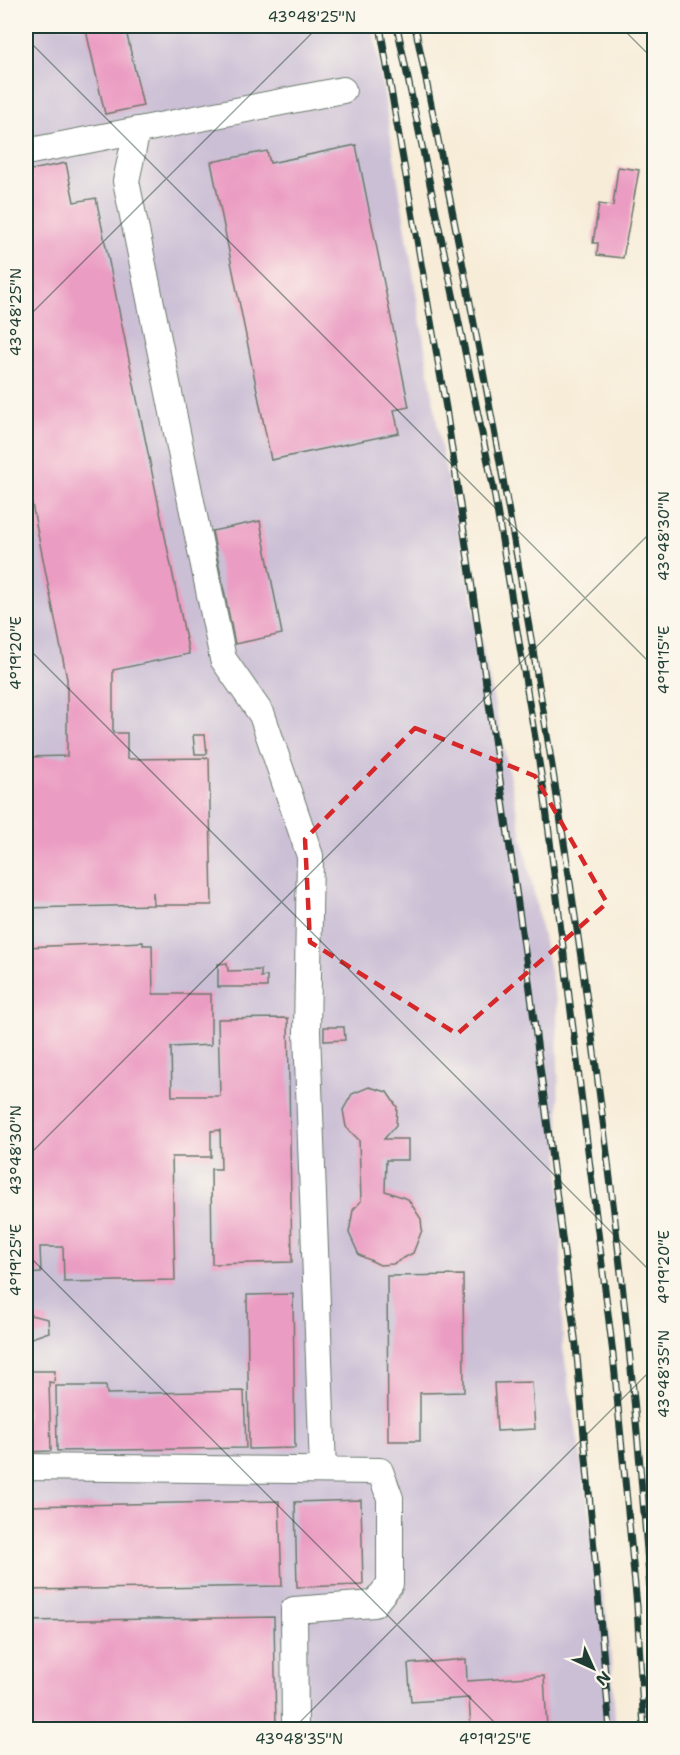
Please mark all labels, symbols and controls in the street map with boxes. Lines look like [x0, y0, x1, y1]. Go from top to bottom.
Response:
text: 43°48'25"N [268, 7, 356, 27]
text: 43°48'25"N [6, 268, 26, 356]
text: 43°48'30"N [654, 491, 674, 581]
text: 4°19'20"E [6, 616, 26, 690]
text: 4°19'15"E [654, 626, 674, 694]
text: 43°48'30"N [6, 1105, 26, 1195]
text: 4°19'25"E [6, 1224, 26, 1296]
text: 4°19'20"E [654, 1230, 674, 1304]
text: 43°48'35"N [654, 1330, 674, 1418]
north arrow [563, 1638, 623, 1698]
text: N [591, 1666, 615, 1690]
text: 43°48'35"N [255, 1729, 343, 1749]
text: 4°19'25"E [459, 1729, 531, 1749]

